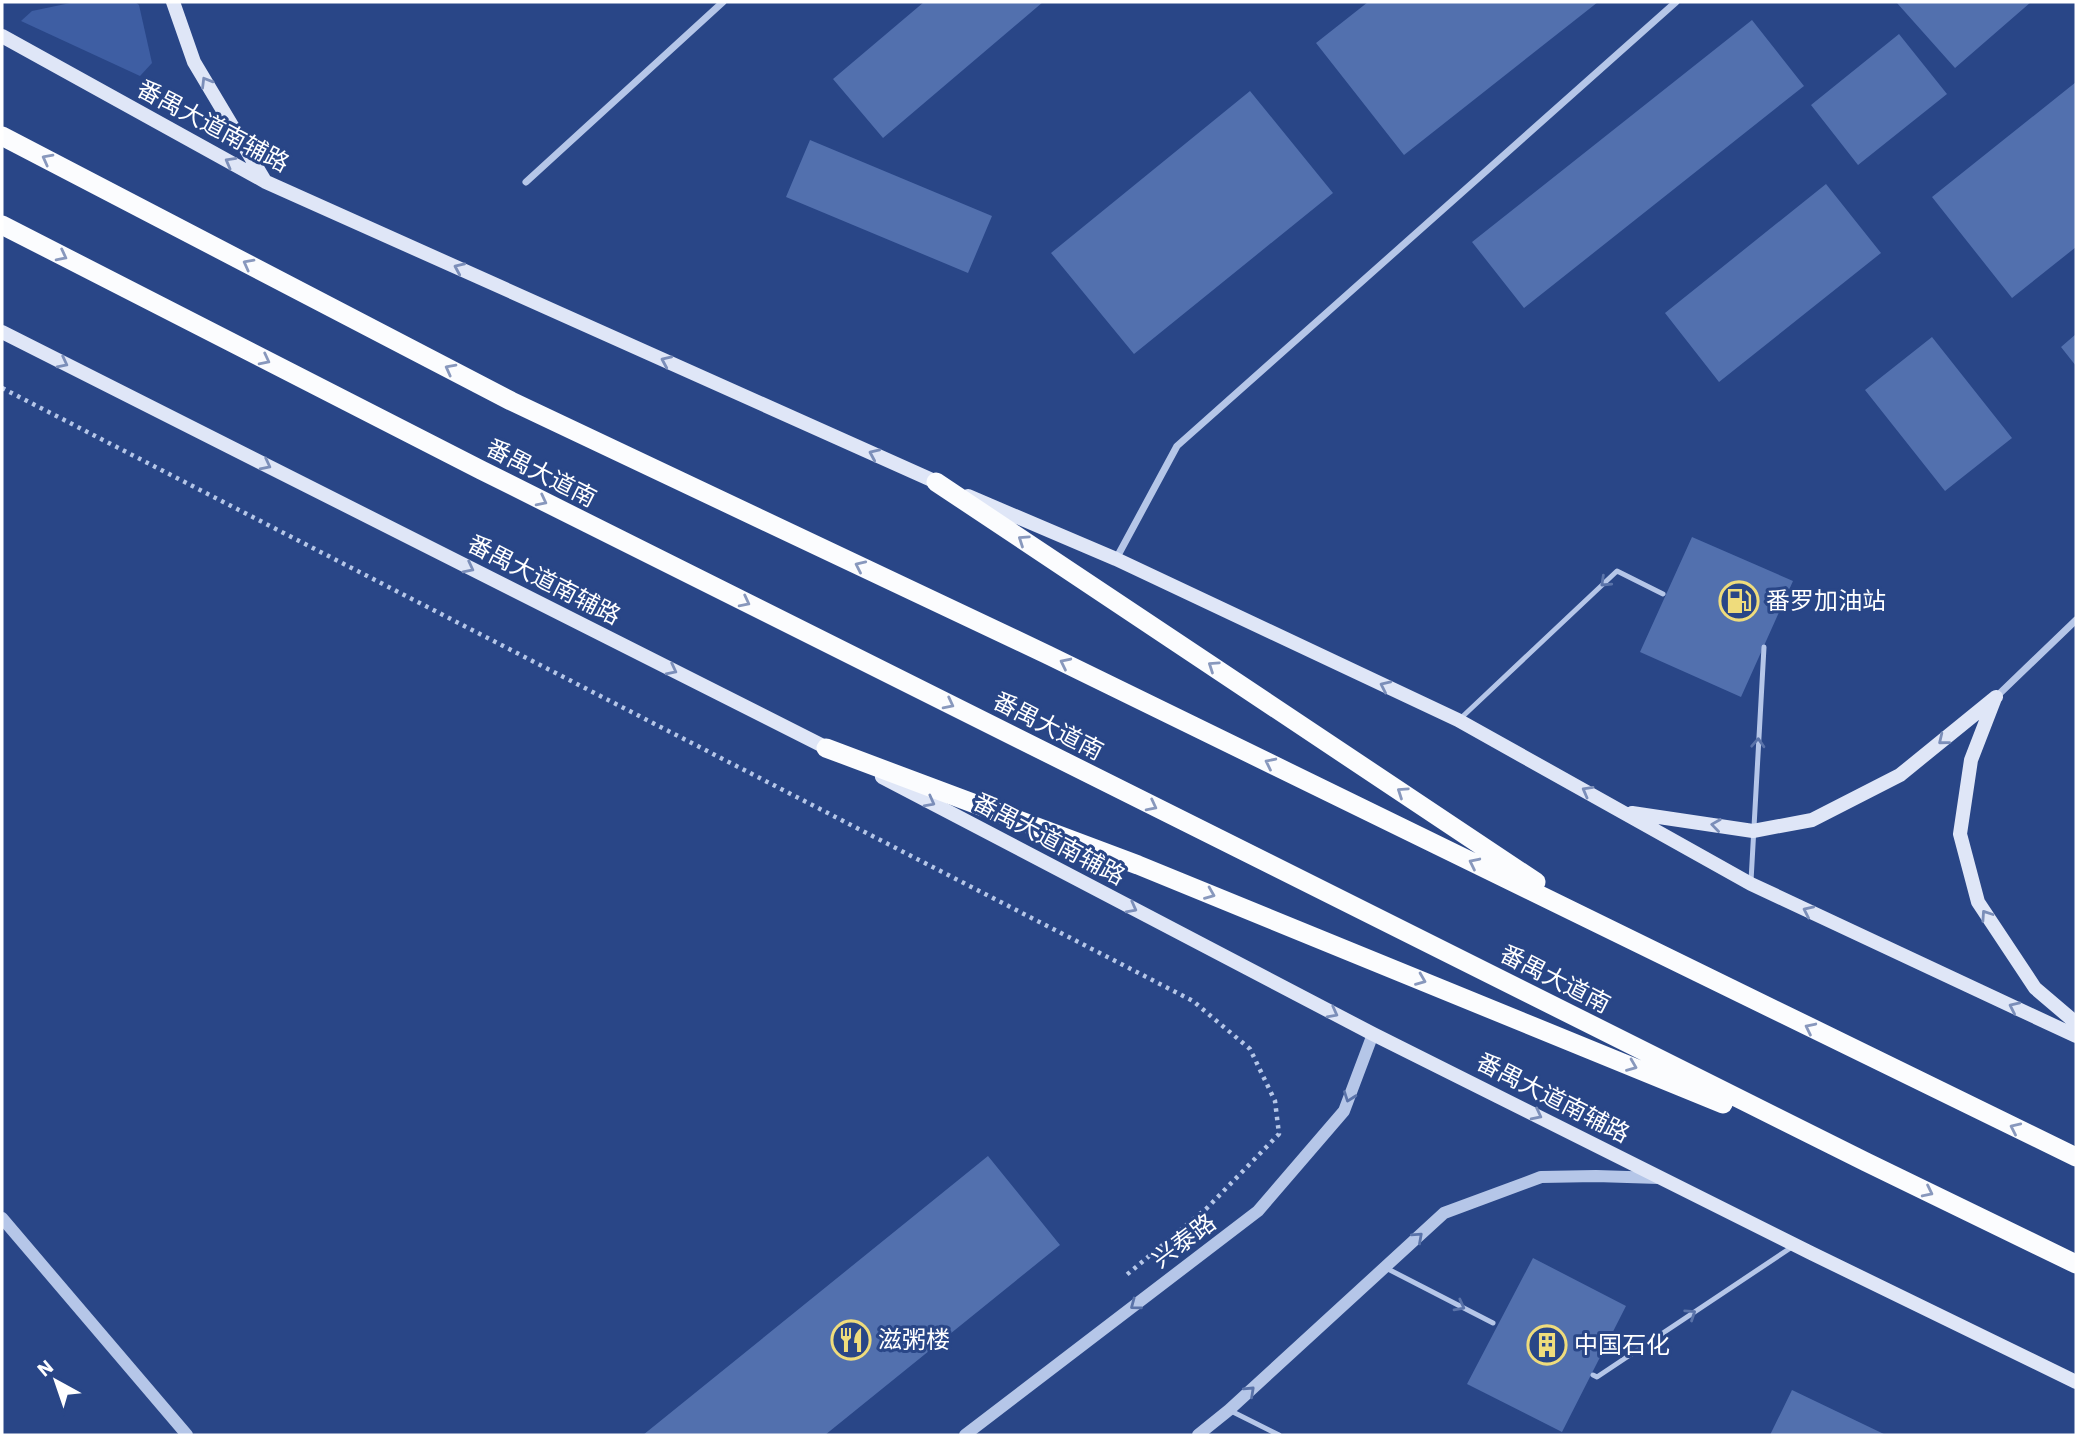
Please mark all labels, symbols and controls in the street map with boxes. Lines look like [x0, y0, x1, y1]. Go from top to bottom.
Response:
street label: 番禺大道南辅路 [132, 72, 295, 179]
one-way arrow [201, 76, 214, 89]
one-way arrow [42, 154, 54, 168]
one-way arrow [225, 157, 237, 170]
one-way arrow [55, 247, 68, 261]
one-way arrow [243, 259, 256, 273]
one-way arrow [453, 262, 466, 276]
one-way arrow [258, 351, 270, 365]
one-way arrow [56, 354, 68, 368]
one-way arrow [661, 355, 673, 369]
one-way arrow [445, 364, 457, 378]
street label: 番禺大道南 [481, 431, 602, 514]
one-way arrow [869, 448, 881, 462]
one-way arrow [259, 457, 271, 471]
one-way arrow [535, 492, 547, 506]
street label: 番禺大道南辅路 [462, 527, 627, 632]
one-way arrow [1018, 536, 1031, 548]
one-way arrow [462, 559, 474, 573]
one-way arrow [855, 560, 867, 574]
one-way arrow [1600, 574, 1613, 586]
fuel station icon: 番罗加油站 [1718, 580, 1760, 622]
place label: 番罗加油站 [1766, 584, 1886, 616]
one-way arrow [738, 594, 750, 608]
one-way arrow [1060, 657, 1072, 671]
one-way arrow [1207, 661, 1220, 674]
one-way arrow [665, 662, 677, 676]
one-way arrow [1380, 680, 1392, 694]
street label: 番禺大道南 [988, 684, 1109, 767]
one-way arrow [942, 696, 954, 710]
one-way arrow [1938, 732, 1951, 744]
one-way arrow [1751, 737, 1766, 748]
one-way arrow [1265, 757, 1277, 771]
street label: 番禺大道南辅路 [968, 785, 1131, 892]
one-way arrow [1582, 786, 1594, 799]
one-way arrow [1397, 788, 1410, 801]
one-way arrow [923, 794, 935, 808]
one-way arrow [1145, 797, 1157, 811]
one-way arrow [1710, 818, 1722, 833]
one-way arrow [1469, 857, 1481, 871]
one-way arrow [1204, 886, 1216, 900]
one-way arrow [1125, 899, 1137, 913]
one-way arrow [1803, 905, 1815, 919]
one-way arrow [1982, 910, 1994, 923]
street label: 番禺大道南 [1495, 937, 1616, 1020]
one-way arrow [1414, 972, 1426, 986]
one-way arrow [2009, 1002, 2022, 1016]
one-way arrow [1326, 1004, 1339, 1018]
one-way arrow [1805, 1023, 1817, 1037]
street label: 番禺大道南辅路 [1471, 1045, 1636, 1150]
one-way arrow [1625, 1058, 1637, 1072]
one-way arrow [1343, 1091, 1357, 1103]
one-way arrow [1530, 1107, 1542, 1121]
one-way arrow [2010, 1122, 2022, 1136]
one-way arrow [1921, 1184, 1933, 1198]
street label: 兴泰路 [1145, 1206, 1222, 1275]
one-way arrow [1410, 1233, 1423, 1245]
one-way arrow [1131, 1297, 1143, 1310]
one-way arrow [1453, 1298, 1466, 1312]
one-way arrow [1683, 1310, 1696, 1323]
restaurant icon: 滋粥楼 [830, 1319, 872, 1361]
place label: 滋粥楼 [878, 1323, 950, 1355]
building icon: 中国石化 [1526, 1324, 1568, 1366]
place label: 中国石化 [1574, 1328, 1670, 1360]
north arrow [21, 1346, 91, 1416]
text: N [32, 1354, 58, 1382]
one-way arrow [1242, 1387, 1255, 1399]

